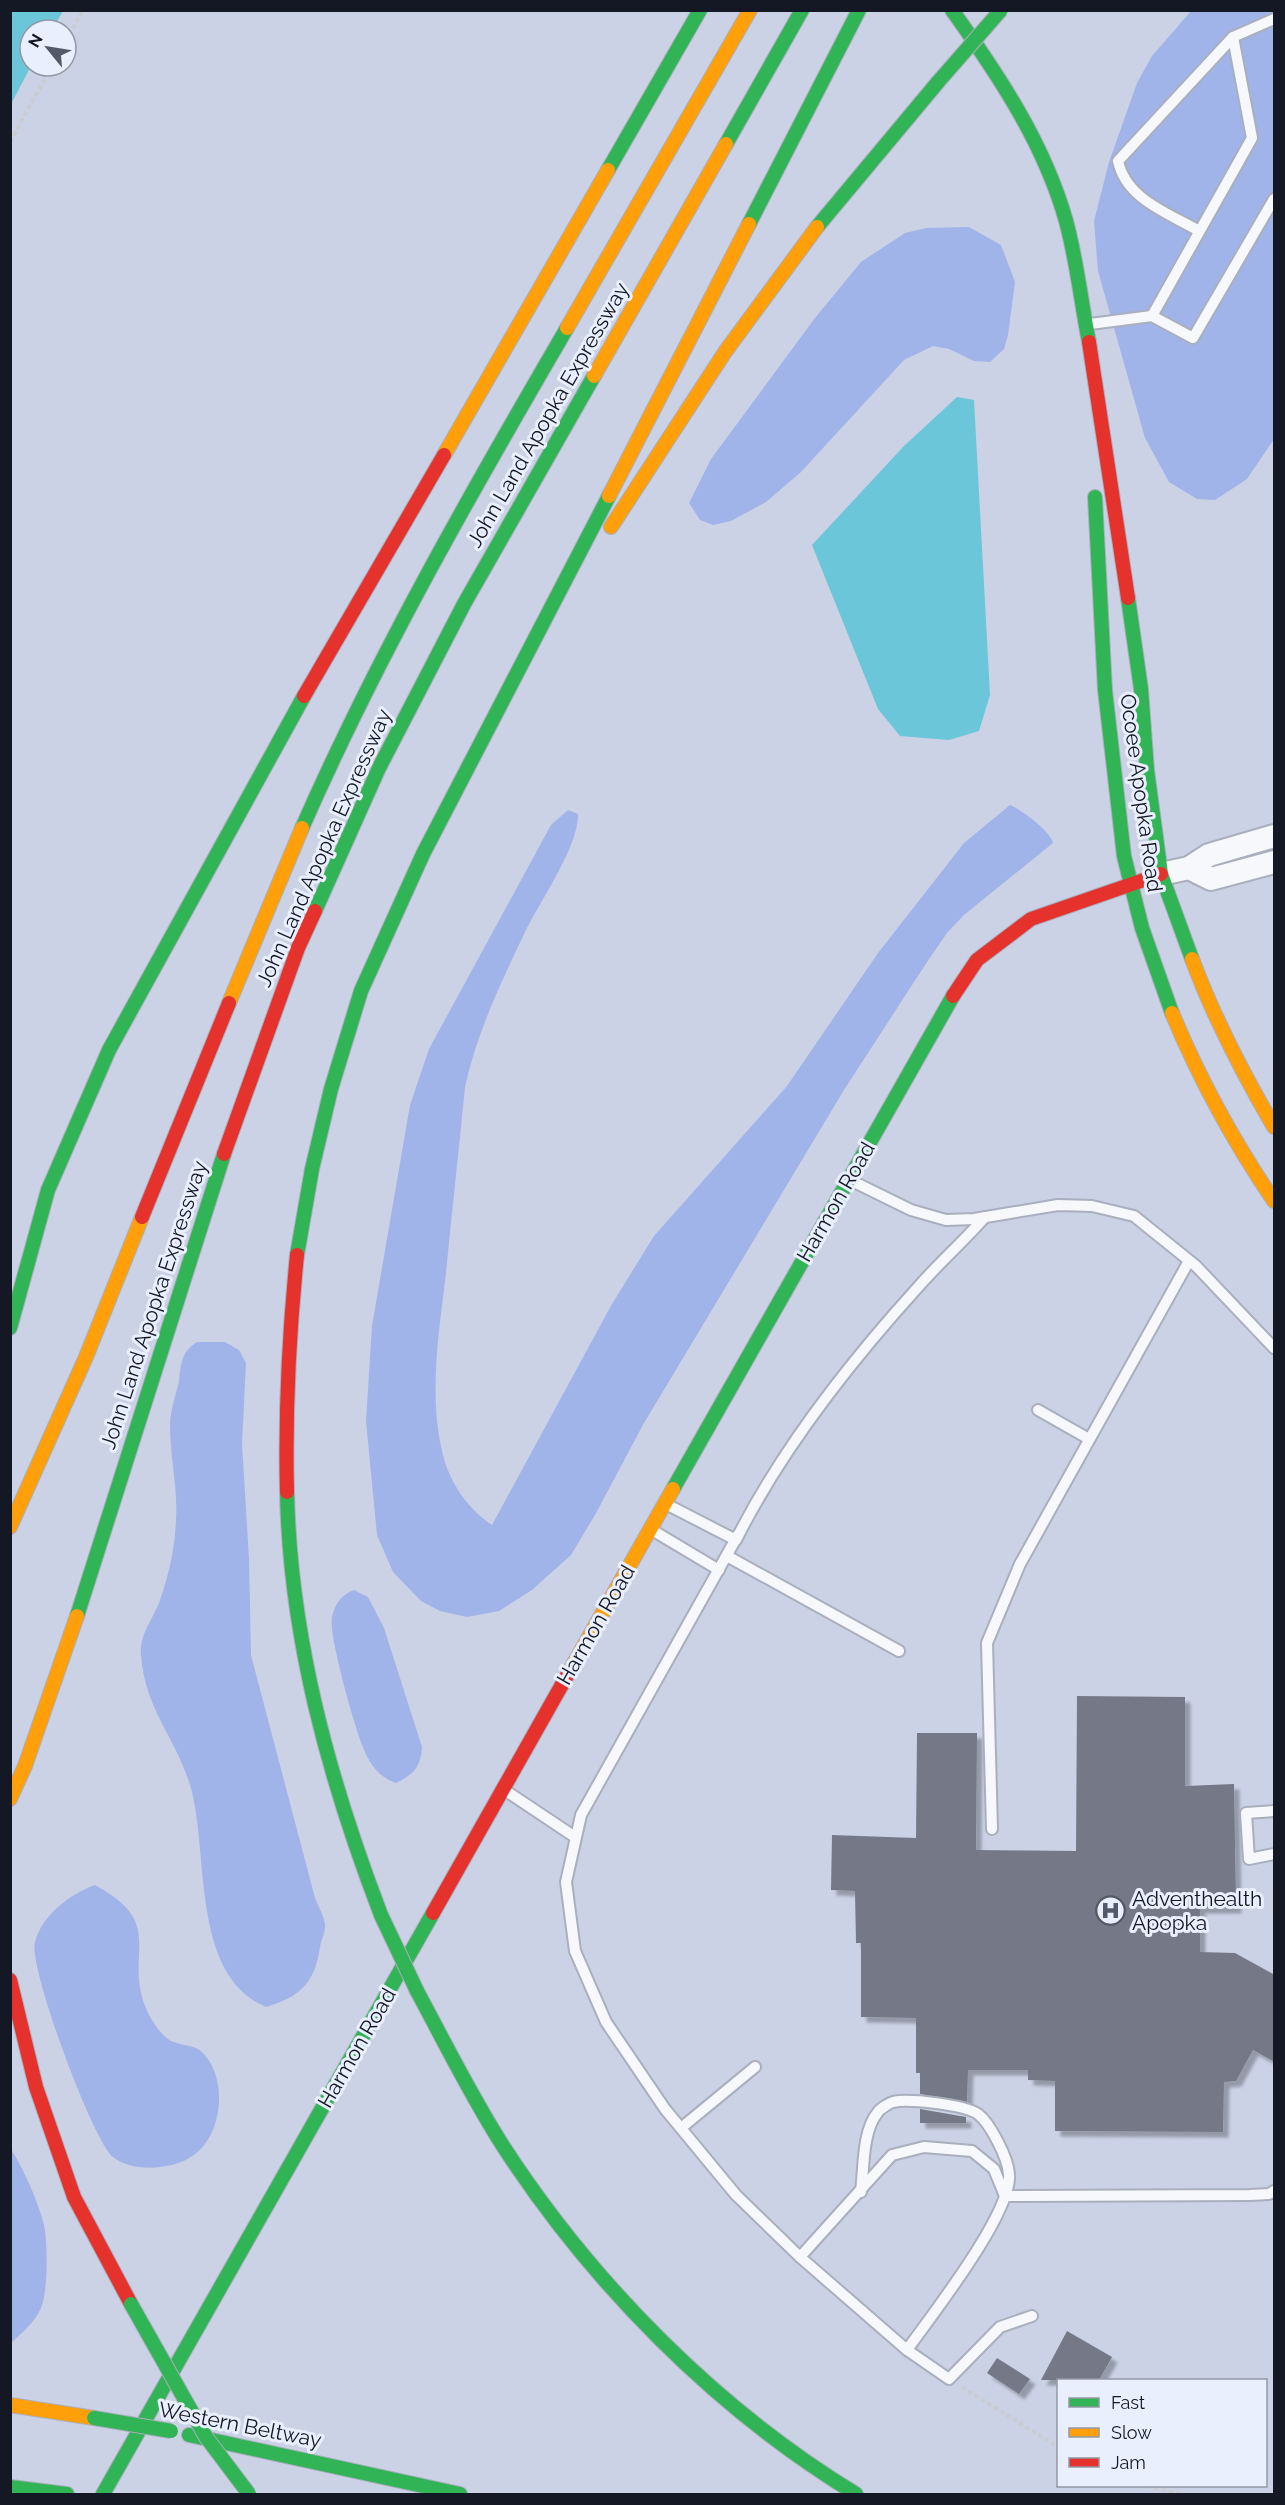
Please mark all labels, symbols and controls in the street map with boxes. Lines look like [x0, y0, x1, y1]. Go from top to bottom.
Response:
north arrow [18, 18, 78, 78]
text: N [24, 31, 47, 51]
street label: John Land Apopka Expressway [461, 278, 634, 552]
street label: Ocoee Apopka Road [1115, 692, 1168, 894]
street label: John Land Apopka Expressway [251, 705, 396, 991]
street label: Harmon Road [791, 1137, 880, 1266]
street label: John Land Apopka Expressway [95, 1158, 212, 1452]
street label: Harmon Road [551, 1560, 640, 1689]
place label: Adventhealth Apopka [1132, 1886, 1262, 1935]
hospital icon: Adventhealth Apopka [1095, 1895, 1127, 1927]
street label: Harmon Road [312, 1983, 401, 2112]
legend [1057, 2379, 1267, 2487]
text: Fast [1111, 2392, 1145, 2413]
street label: Western Beltway [156, 2396, 324, 2453]
text: Slow [1111, 2422, 1152, 2443]
text: Jam [1111, 2452, 1146, 2473]

